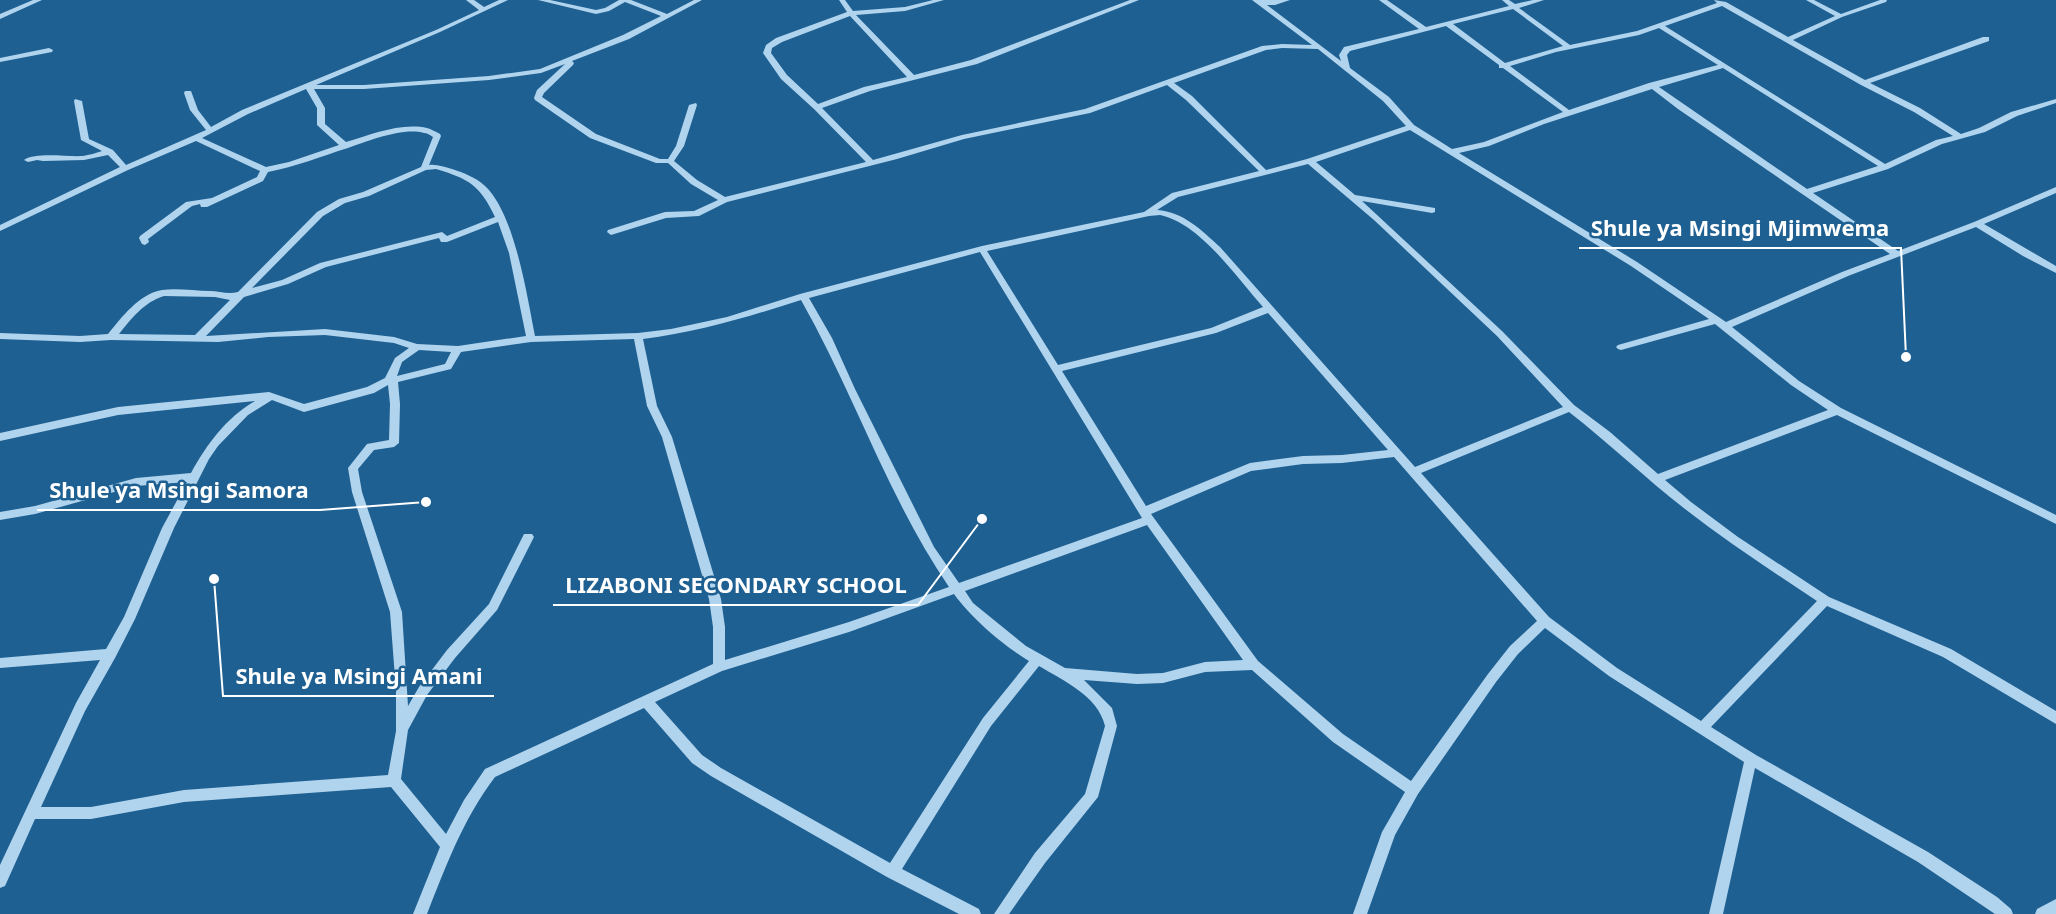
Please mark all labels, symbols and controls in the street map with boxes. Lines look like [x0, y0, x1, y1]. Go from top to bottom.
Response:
callout: Shule ya Msingi Mjimwema [1579, 208, 1901, 248]
text: Shule ya Msingi Mjimwema [1591, 212, 1889, 242]
callout: Shule ya Msingi Samora [37, 470, 320, 510]
text: Shule ya Msingi Samora [49, 474, 309, 504]
callout: LIZABONI SECONDARY SCHOOL [553, 565, 918, 605]
text: LIZABONI SECONDARY SCHOOL [565, 569, 907, 599]
callout: Shule ya Msingi Amani [223, 656, 494, 696]
text: Shule ya Msingi Amani [235, 660, 483, 690]

